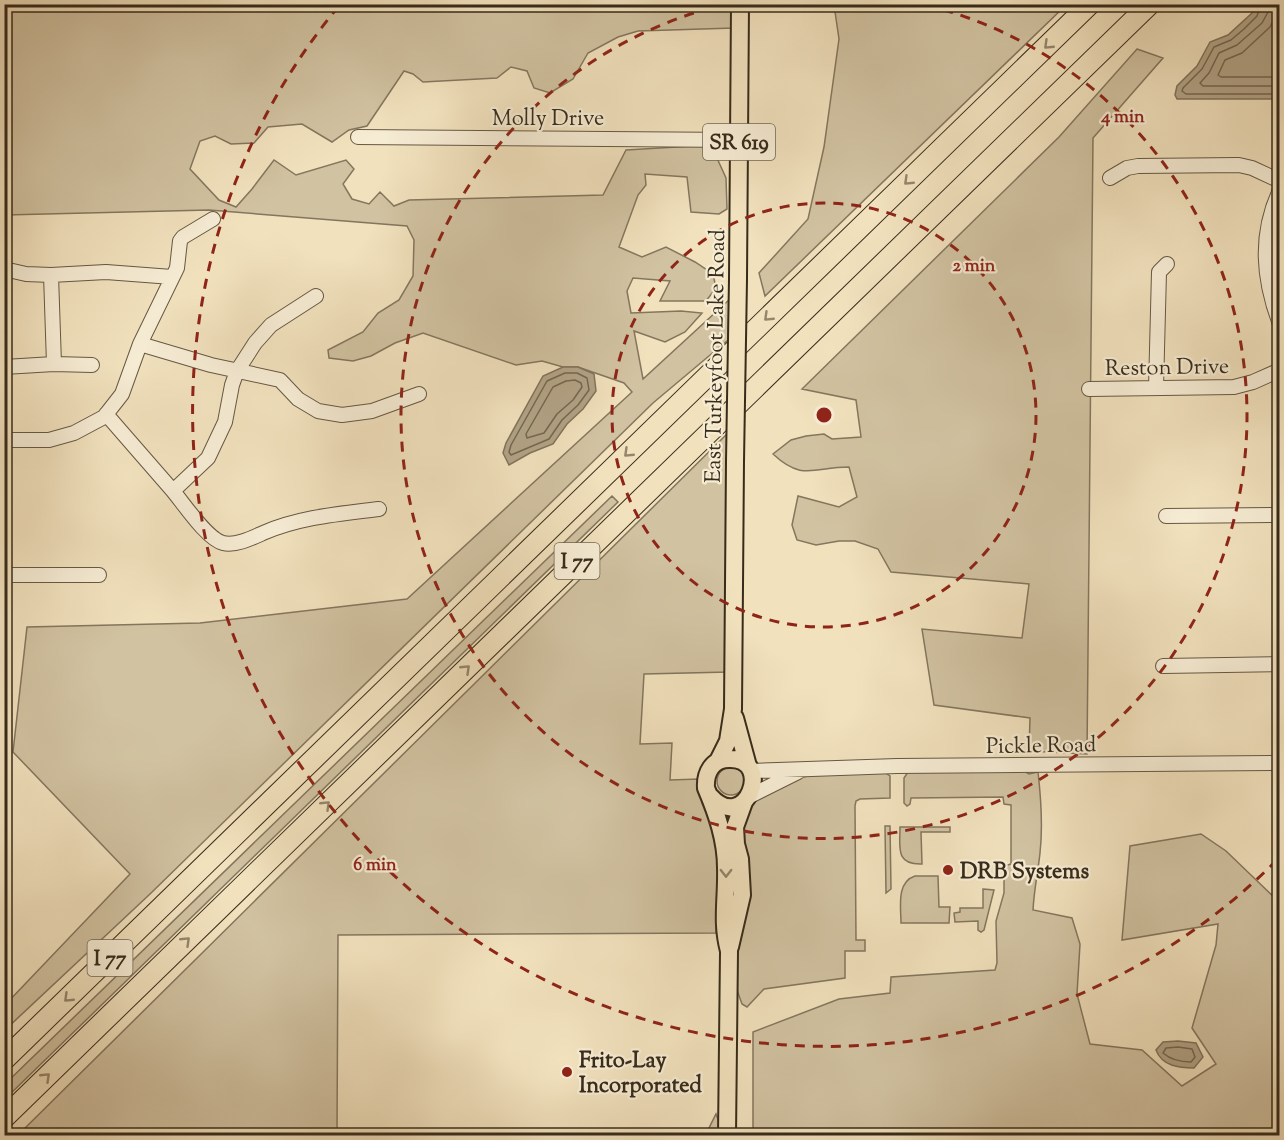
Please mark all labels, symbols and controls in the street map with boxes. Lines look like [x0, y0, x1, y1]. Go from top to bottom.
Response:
one-way arrow [1045, 38, 1056, 49]
street label: Molly Drive [492, 104, 604, 136]
text: 4 min [1100, 105, 1145, 131]
road number: SR 619 [703, 124, 775, 160]
one-way arrow [905, 174, 916, 185]
street label: East Turkeyfoot Lake Road [699, 229, 735, 483]
text: 2 min [953, 254, 996, 280]
one-way arrow [764, 309, 775, 320]
street label: Reston Drive [1105, 352, 1229, 386]
centre of rings [814, 405, 834, 425]
one-way arrow [625, 445, 636, 456]
road number: I 77 [554, 543, 600, 579]
one-way arrow [459, 666, 470, 677]
street label: Pickle Road [986, 730, 1097, 764]
one-way arrow [319, 801, 329, 812]
text: 6 min [353, 853, 397, 879]
place label: DRB Systems [960, 857, 1089, 889]
marker: DRB Systems [941, 863, 955, 877]
one-way arrow [720, 868, 732, 877]
one-way arrow [179, 937, 190, 948]
road number: I 77 [88, 940, 132, 976]
one-way arrow [65, 991, 76, 1002]
place label: Frito-Lay Incorporated [579, 1046, 702, 1103]
marker: Frito-Lay Incorporated [560, 1065, 574, 1079]
one-way arrow [40, 1073, 50, 1084]

